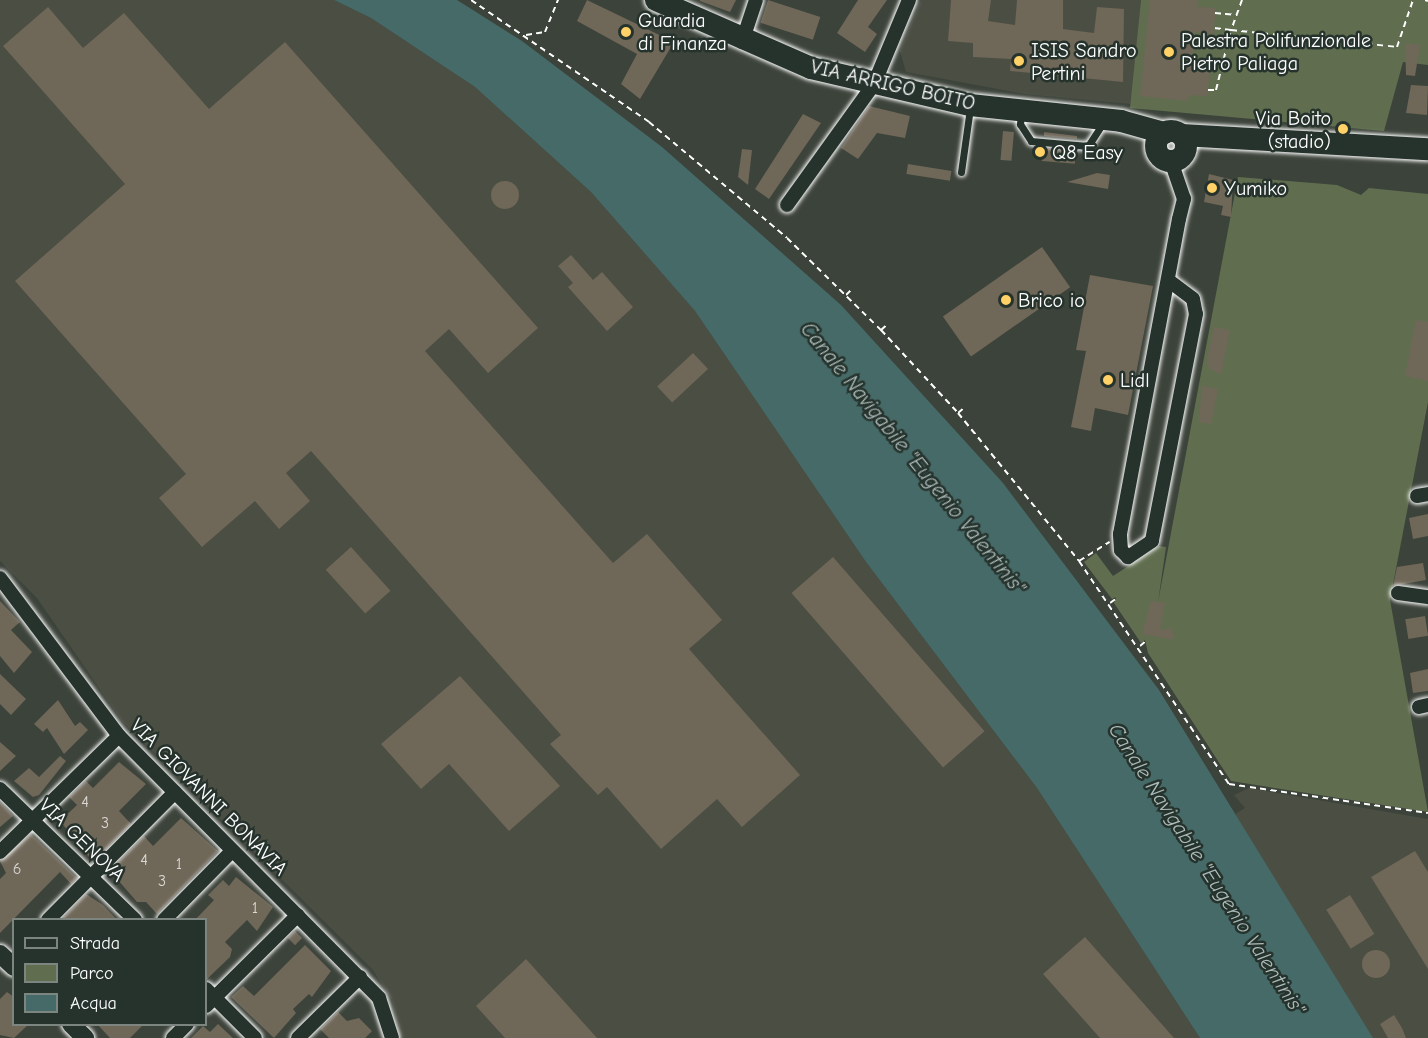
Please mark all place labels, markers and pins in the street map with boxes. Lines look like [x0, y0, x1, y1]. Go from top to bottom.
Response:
place label: Guardia di Finanza [638, 8, 727, 55]
marker: Guardia di Finanza [619, 25, 633, 39]
place label: Palestra Polifunzionale Pietro Paliaga [1181, 28, 1371, 75]
place label: ISIS Sandro Pertini [1031, 38, 1137, 85]
marker: Palestra Polifunzionale Pietro Paliaga [1162, 45, 1176, 59]
marker: ISIS Sandro Pertini [1012, 54, 1026, 68]
place label: Via Boito (stadio) [1256, 106, 1331, 153]
marker: Via Boito (stadio) [1336, 122, 1350, 136]
place label: Q8 Easy [1052, 140, 1123, 164]
marker: Q8 Easy [1033, 145, 1047, 159]
place label: Yumiko [1224, 176, 1287, 200]
marker: Yumiko [1205, 181, 1219, 195]
place label: Brico io [1018, 288, 1085, 312]
marker: Brico io [999, 293, 1013, 307]
place label: Lidl [1120, 368, 1150, 392]
marker: Lidl [1101, 373, 1115, 387]

